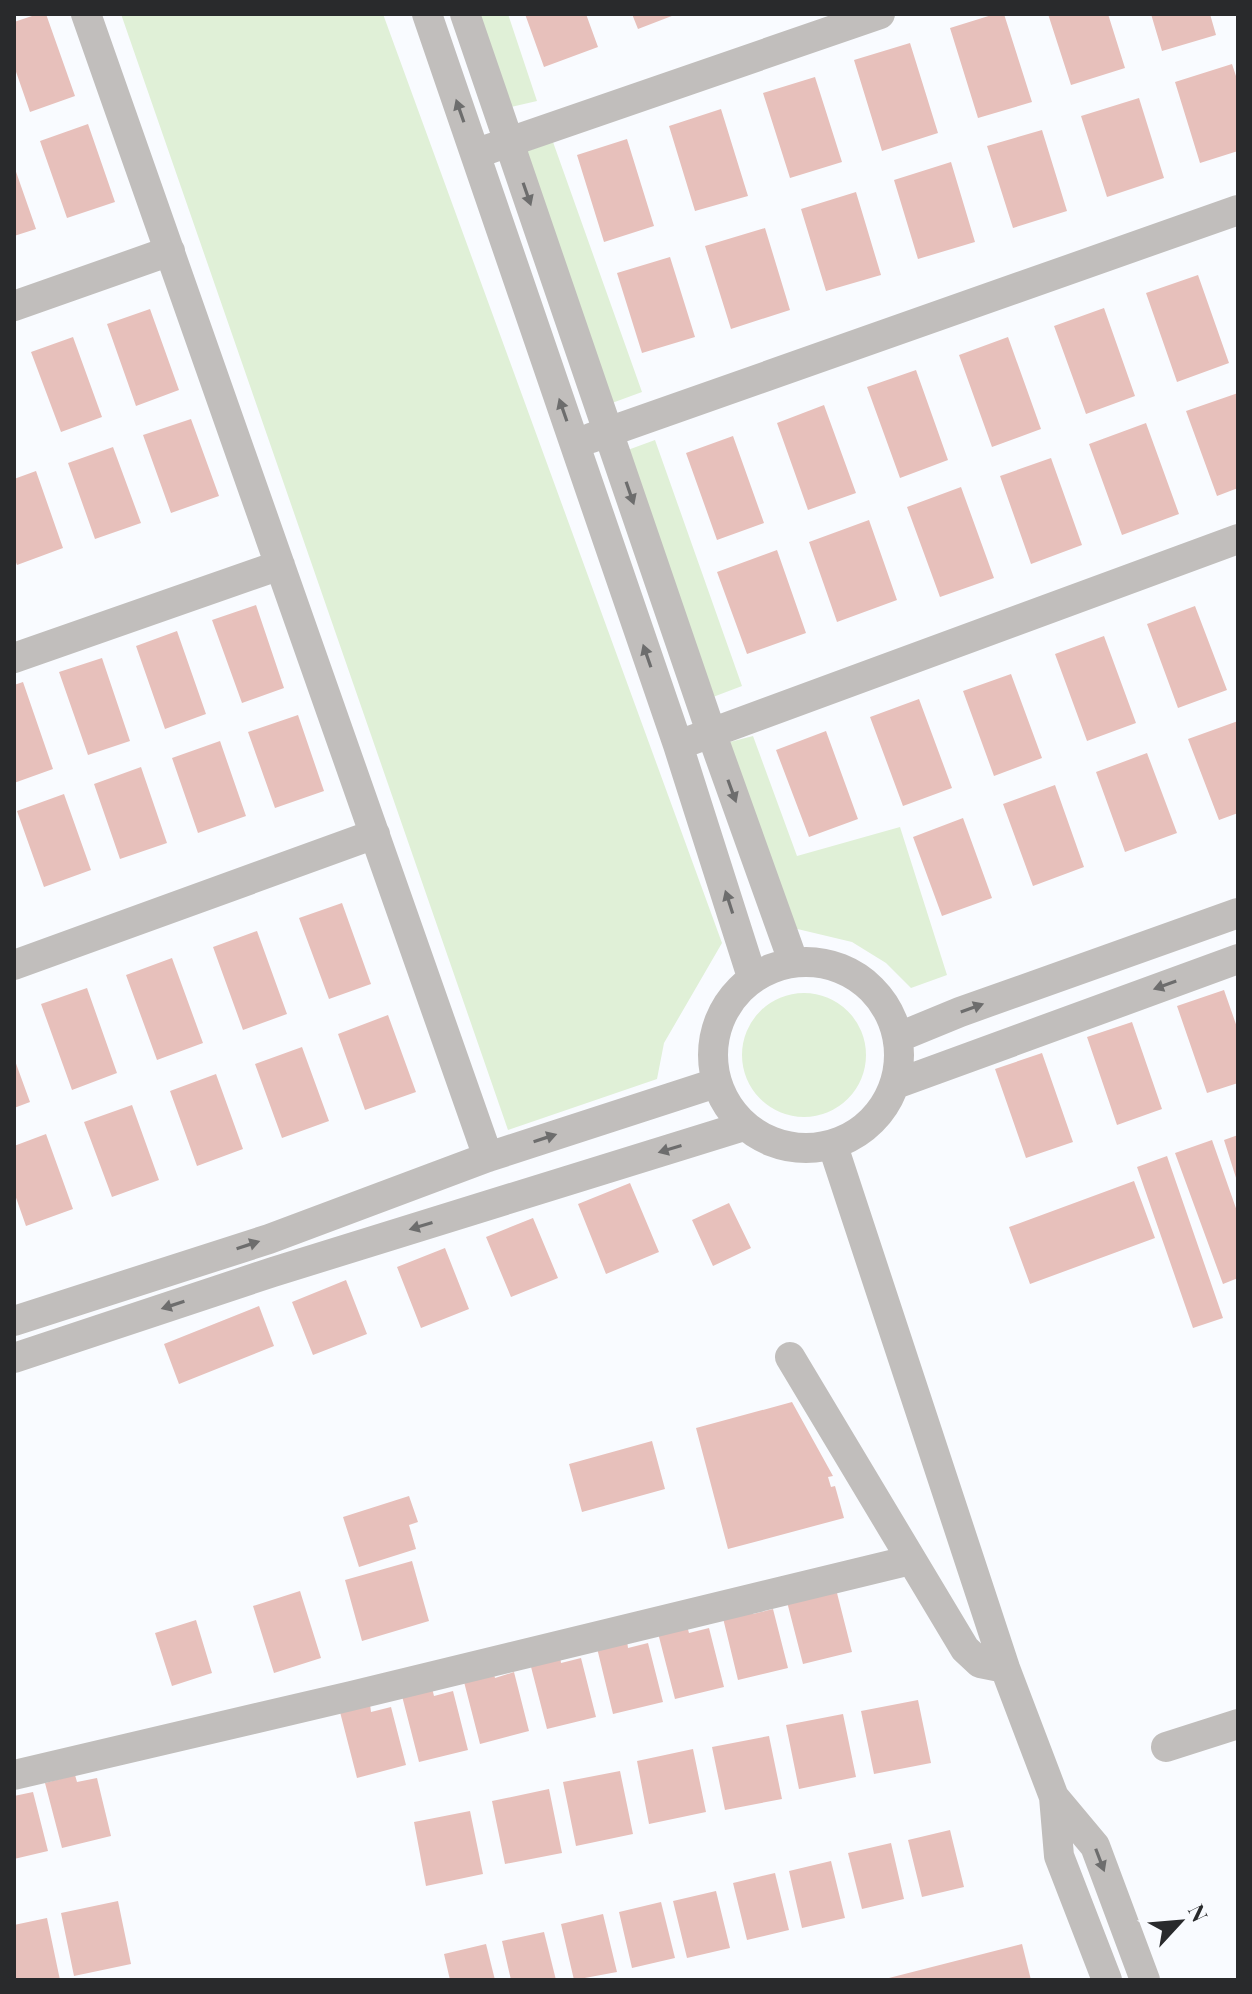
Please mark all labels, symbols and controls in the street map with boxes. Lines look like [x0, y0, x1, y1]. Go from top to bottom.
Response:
one-way arrow [454, 99, 466, 123]
one-way arrow [522, 182, 534, 206]
one-way arrow [556, 397, 568, 421]
one-way arrow [624, 481, 636, 505]
one-way arrow [641, 643, 653, 667]
one-way arrow [727, 779, 739, 803]
one-way arrow [722, 890, 734, 914]
one-way arrow [1153, 980, 1177, 992]
one-way arrow [960, 1001, 984, 1014]
one-way arrow [534, 1132, 558, 1144]
one-way arrow [657, 1143, 681, 1156]
one-way arrow [409, 1220, 433, 1233]
one-way arrow [236, 1239, 260, 1251]
one-way arrow [161, 1299, 185, 1312]
one-way arrow [1094, 1848, 1107, 1872]
north arrow [1140, 1882, 1220, 1962]
text: N [1182, 1899, 1216, 1927]

